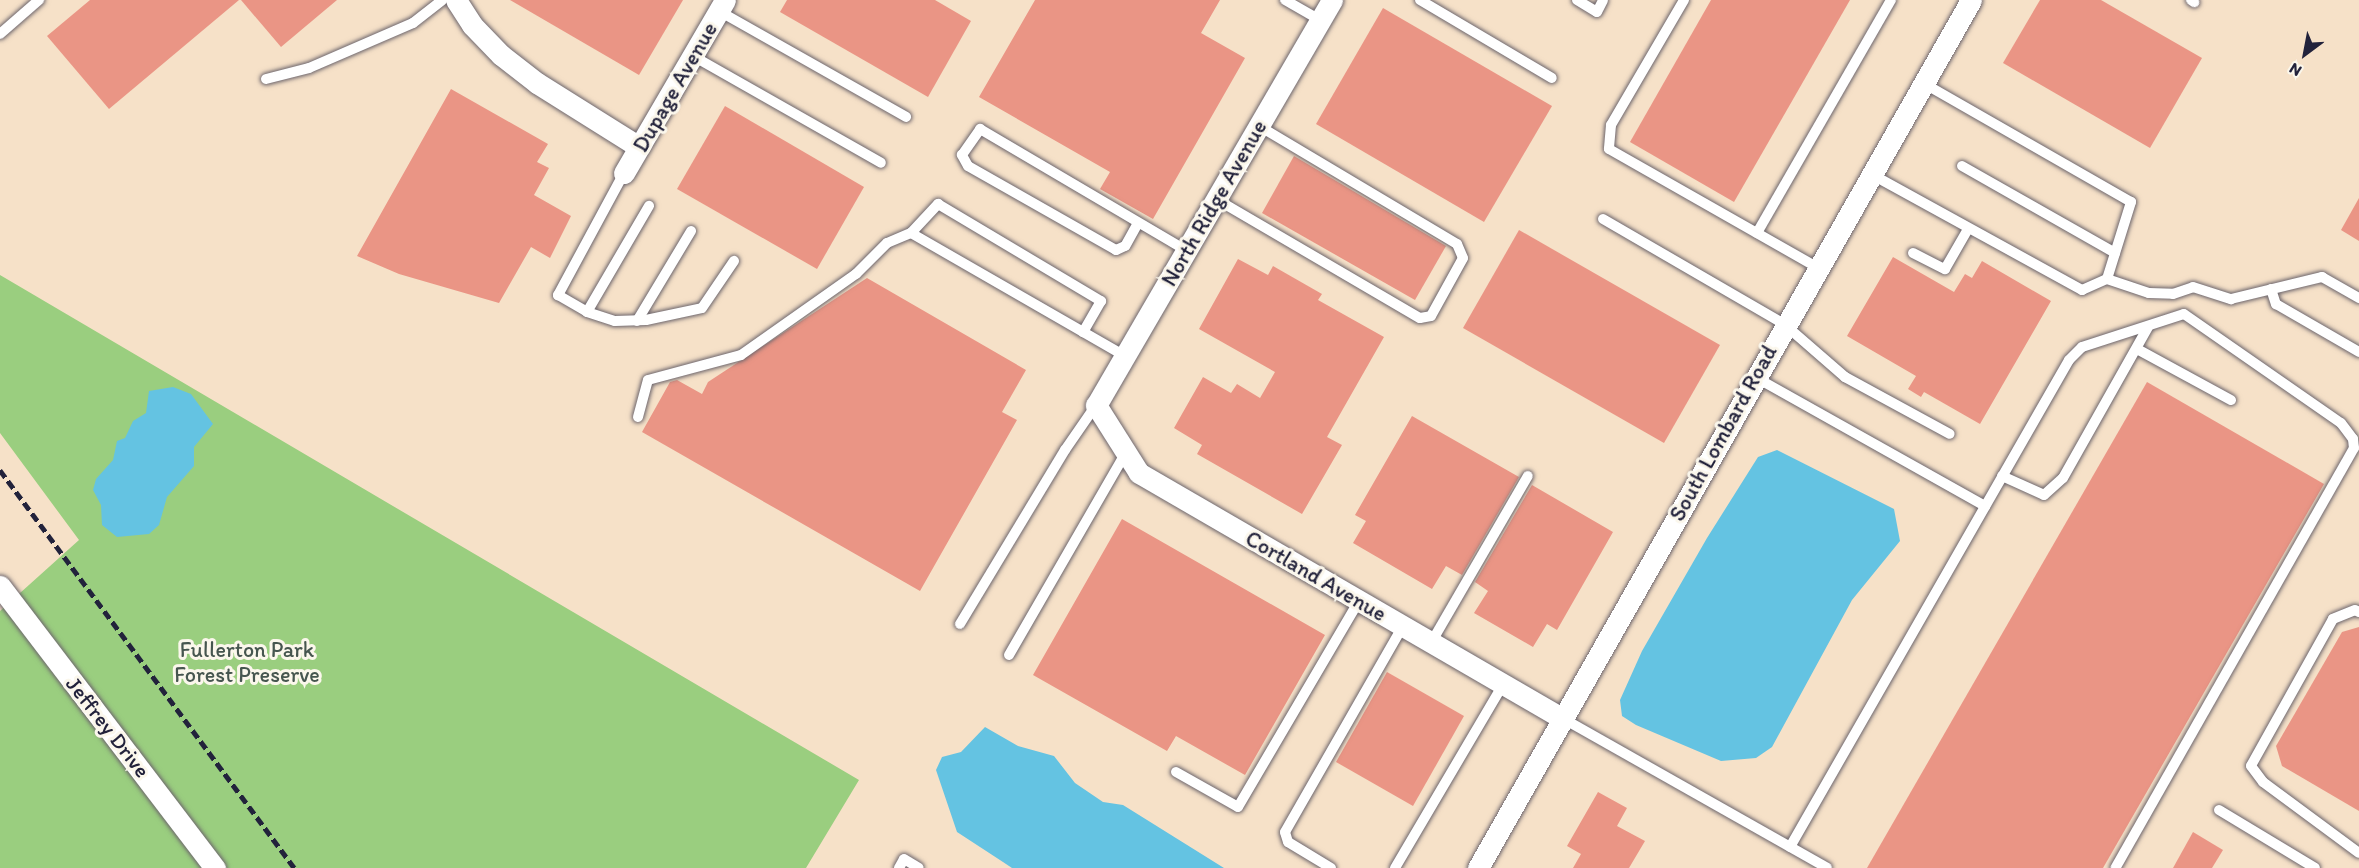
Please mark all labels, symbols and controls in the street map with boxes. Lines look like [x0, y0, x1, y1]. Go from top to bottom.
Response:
street label: Dupage Avenue [627, 18, 723, 156]
north arrow [2275, 24, 2335, 84]
text: N [2286, 59, 2305, 81]
street label: North Ridge Avenue [1156, 116, 1272, 290]
street label: South Lombard Road [1664, 341, 1782, 525]
street label: Cortland Avenue [1241, 525, 1391, 627]
park label: Fullerton Park Forest Preserve [174, 636, 320, 688]
street label: Jeffrey Drive [60, 671, 156, 783]

